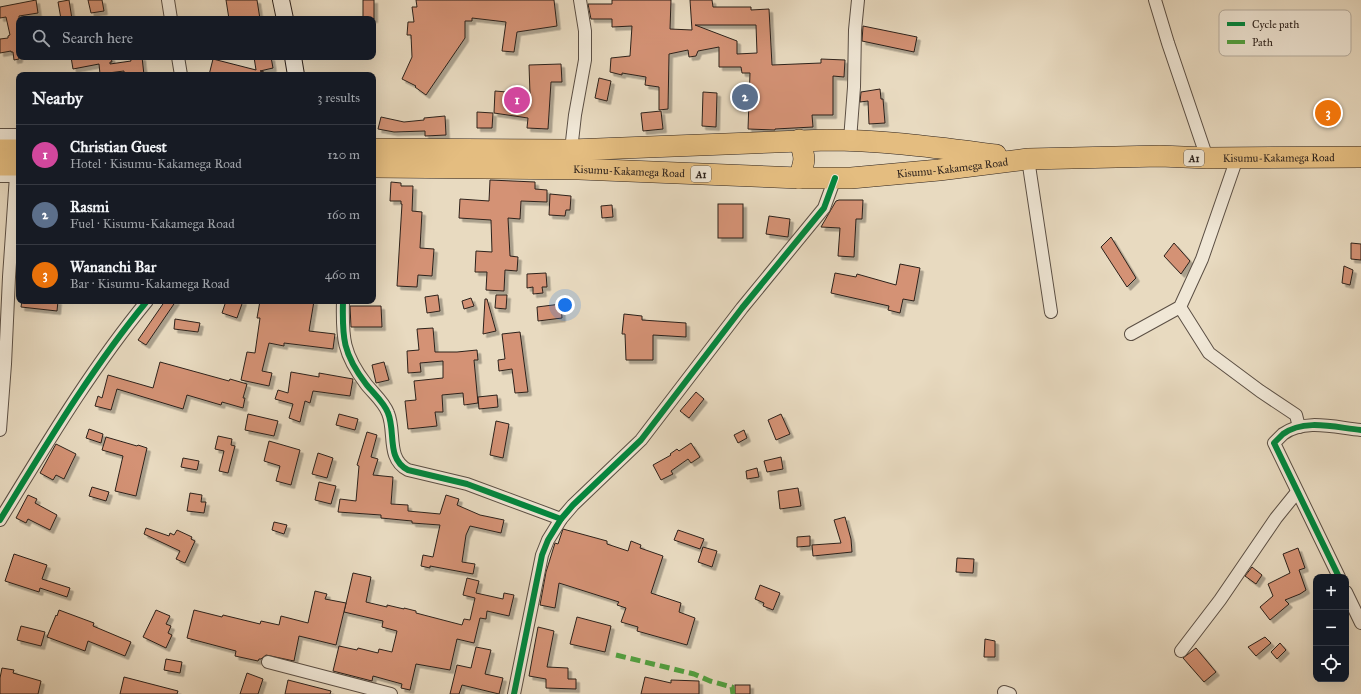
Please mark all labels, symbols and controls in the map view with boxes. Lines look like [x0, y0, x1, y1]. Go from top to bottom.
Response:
legend [1219, 10, 1351, 56]
search box [16, 16, 376, 60]
text: Cycle path [1252, 18, 1299, 31]
icon: search [30, 27, 52, 49]
text: Search here [62, 29, 133, 47]
text: Path [1252, 36, 1273, 49]
pin: 2 [732, 82, 758, 112]
pin: 1 [504, 85, 530, 115]
text: Nearby [32, 88, 83, 109]
text: 3 results [317, 90, 360, 106]
pin: 3 [1315, 98, 1341, 128]
text: Christian Guest [70, 138, 167, 156]
text: 1 [42, 147, 48, 163]
text: 120 m [327, 147, 360, 163]
road number: A1 [1184, 150, 1204, 166]
street label: Kisumu-Kakamega Road [1223, 151, 1335, 165]
street label: Kisumu-Kakamega Road [896, 155, 1009, 181]
text: Hotel · Kisumu-Kakamega Road [70, 156, 242, 172]
street label: Kisumu-Kakamega Road [573, 163, 686, 180]
road number: A1 [691, 166, 711, 182]
text: Rasmi [70, 198, 109, 216]
text: 2 [42, 207, 48, 223]
text: 160 m [327, 207, 360, 223]
text: Fuel · Kisumu-Kakamega Road [70, 216, 235, 232]
text: Wananchi Bar [70, 258, 156, 276]
text: 3 [42, 267, 48, 283]
text: 460 m [325, 267, 360, 283]
text: Bar · Kisumu-Kakamega Road [70, 276, 230, 292]
your location [555, 295, 575, 315]
map controls [1313, 574, 1349, 682]
button: + [1313, 574, 1349, 610]
button: − [1313, 610, 1349, 646]
button: locate [1313, 646, 1349, 682]

